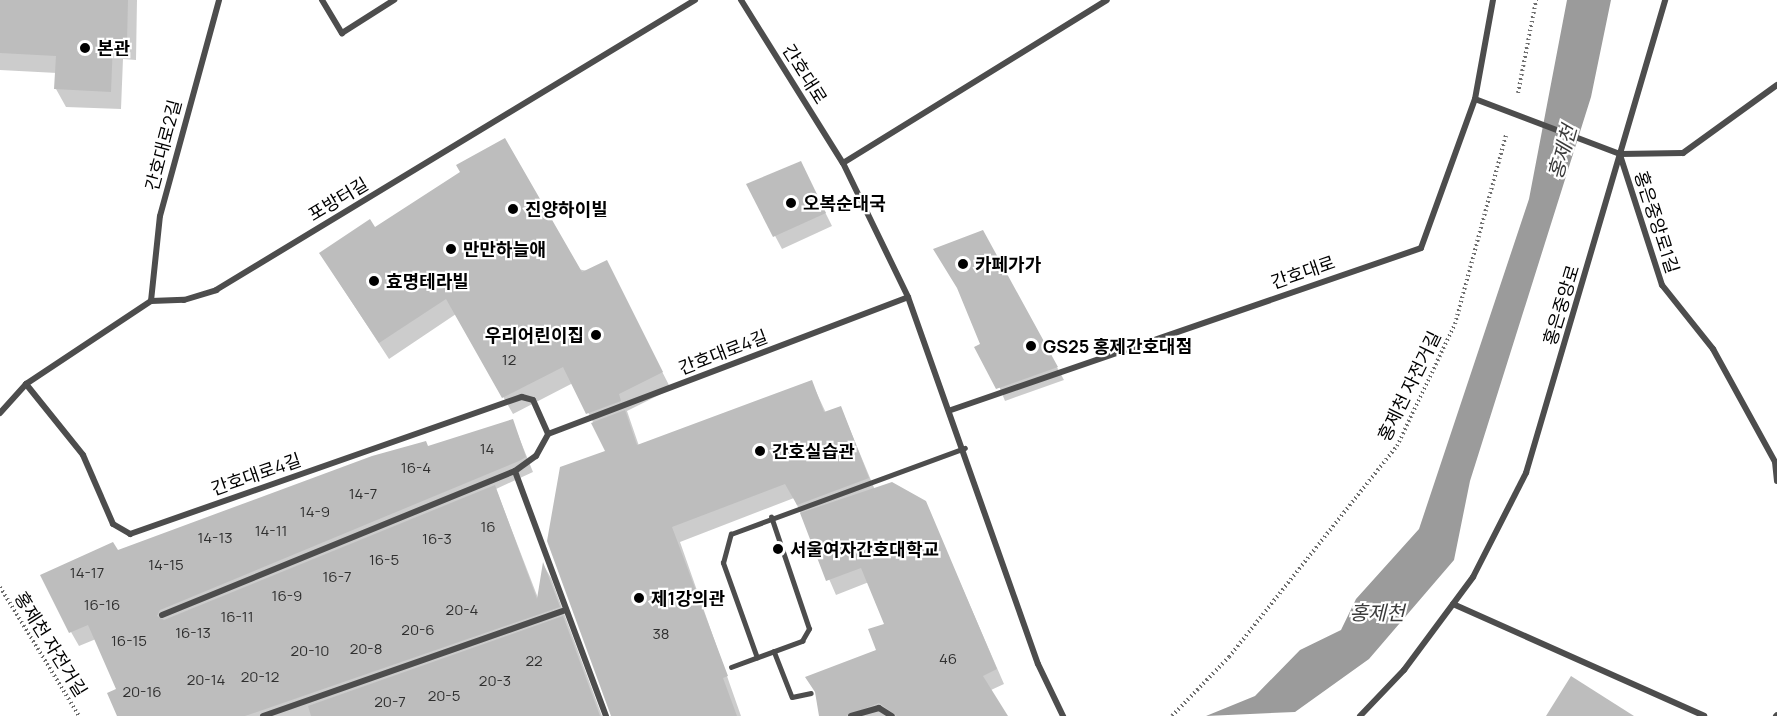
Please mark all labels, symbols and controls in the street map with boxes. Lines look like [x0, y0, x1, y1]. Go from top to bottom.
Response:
place label: 본관 [97, 37, 130, 59]
street label: 간호대로 [778, 40, 832, 108]
marker: 본관 [78, 41, 92, 55]
street label: 간호대로2길 [141, 97, 185, 193]
water label: 홍제천 [1543, 122, 1581, 182]
street label: 홍은중앙로1길 [1630, 168, 1684, 276]
street label: 포방터길 [304, 173, 372, 225]
place label: 오복순대국 [803, 192, 886, 214]
marker: 오복순대국 [784, 196, 798, 210]
place label: 진양하이빌 [525, 198, 608, 220]
marker: 진양하이빌 [506, 202, 520, 216]
place label: 만만하늘애 [463, 238, 546, 260]
marker: 만만하늘애 [444, 242, 458, 256]
street label: 간호대로 [1268, 251, 1338, 293]
place label: 카페가가 [975, 253, 1041, 275]
marker: 카페가가 [956, 257, 970, 271]
street label: 홍은중앙로 [1539, 262, 1583, 348]
place label: 효명테라빌 [386, 270, 469, 292]
marker: 효명테라빌 [367, 274, 381, 288]
place label: 우리어린이집 [485, 324, 584, 346]
street label: 간호대로4길 [676, 325, 770, 379]
marker: 우리어린이집 [589, 328, 603, 342]
street label: 홍제천 자전거길 [1373, 328, 1445, 444]
place label: GS25 홍제간호대점 [1043, 335, 1192, 357]
marker: GS25 홍제간호대점 [1024, 339, 1038, 353]
house number: 12 [502, 351, 516, 369]
house number: 14 [480, 440, 494, 458]
place label: 간호실습관 [772, 440, 855, 462]
marker: 간호실습관 [753, 444, 767, 458]
street label: 간호대로4길 [208, 449, 304, 499]
house number: 16-4 [401, 459, 431, 477]
house number: 14-7 [349, 485, 377, 503]
house number: 14-9 [300, 503, 330, 521]
house number: 16 [480, 518, 496, 536]
house number: 14-11 [255, 522, 287, 540]
house number: 14-13 [197, 529, 233, 547]
house number: 16-3 [422, 530, 452, 548]
place label: 서울여자간호대학교 [790, 538, 939, 560]
marker: 서울여자간호대학교 [771, 542, 785, 556]
house number: 16-5 [369, 551, 399, 569]
house number: 14-15 [148, 556, 184, 574]
house number: 14-17 [70, 564, 104, 582]
house number: 16-7 [323, 568, 351, 586]
house number: 16-9 [272, 587, 302, 605]
place label: 제1강의관 [651, 587, 725, 609]
street label: 홍제천 자전거길 [10, 588, 92, 700]
marker: 제1강의관 [632, 591, 646, 605]
house number: 16-16 [84, 596, 120, 614]
water label: 홍제천 [1349, 600, 1405, 624]
house number: 20-4 [446, 601, 478, 619]
house number: 16-11 [220, 608, 254, 626]
house number: 20-6 [401, 621, 435, 639]
house number: 16-13 [175, 624, 211, 642]
house number: 38 [652, 625, 670, 643]
house number: 16-15 [111, 632, 147, 650]
house number: 20-8 [350, 640, 382, 658]
house number: 20-10 [291, 642, 329, 660]
house number: 46 [939, 650, 957, 668]
house number: 22 [525, 652, 543, 670]
house number: 20-12 [241, 668, 279, 686]
house number: 20-14 [187, 671, 225, 689]
house number: 20-3 [479, 672, 511, 690]
house number: 20-16 [122, 683, 162, 701]
house number: 20-5 [428, 687, 460, 705]
house number: 20-7 [374, 693, 406, 711]

